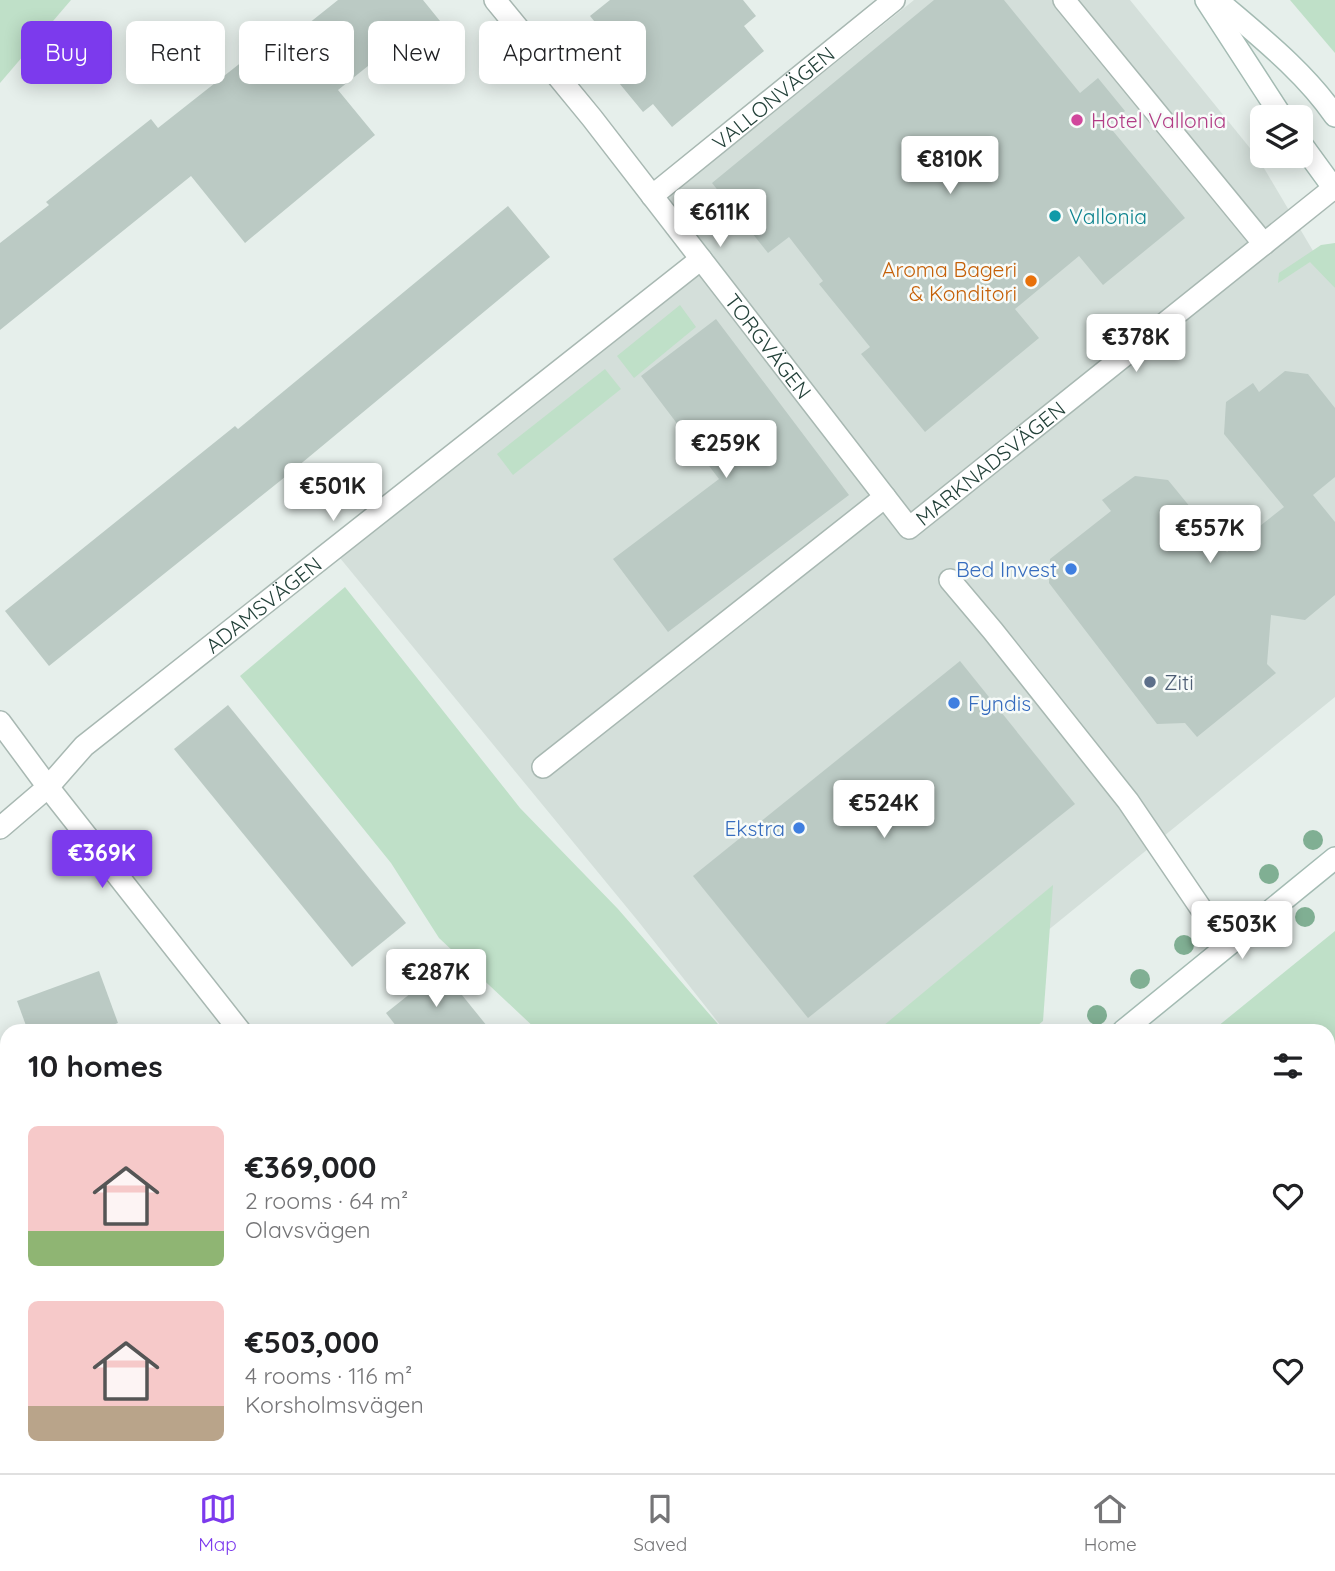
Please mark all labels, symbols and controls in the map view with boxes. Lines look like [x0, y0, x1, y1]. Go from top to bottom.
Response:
chip: Buy [21, 21, 112, 84]
chip: Rent [126, 21, 225, 84]
chip: Filters [239, 21, 354, 84]
chip: New [368, 21, 465, 84]
chip: Apartment [479, 21, 646, 84]
street label: VALLONVÄGEN [707, 41, 840, 155]
map controls [1250, 105, 1313, 168]
button: layers [1250, 105, 1313, 168]
place label: Hotel Vallonia [1091, 107, 1226, 133]
marker: Hotel Vallonia [1069, 112, 1085, 128]
pin: €810K [901, 136, 999, 196]
text: €810K [917, 144, 983, 173]
pin: €611K [671, 190, 769, 249]
text: €611K [690, 197, 750, 226]
place label: Vallonia [1069, 203, 1147, 229]
marker: Vallonia [1047, 208, 1063, 224]
place label: Aroma Bageri & Konditori [882, 256, 1017, 306]
marker: Aroma Bageri & Konditori [1023, 273, 1039, 289]
street label: TORGVÄGEN [720, 288, 817, 404]
pin: €378K [1087, 314, 1185, 374]
text: €378K [1102, 322, 1170, 351]
street label: MARKNADSVÄGEN [910, 395, 1070, 531]
pin: €259K [677, 420, 775, 480]
text: €259K [692, 428, 760, 457]
pin: €501K [284, 463, 382, 523]
text: €501K [300, 471, 366, 500]
pin: €557K [1161, 505, 1259, 565]
text: €557K [1176, 513, 1244, 542]
street label: ADAMSVÄGEN [200, 551, 327, 658]
place label: Bed Invest [956, 556, 1057, 582]
marker: Bed Invest [1063, 561, 1079, 577]
place label: Ziti [1164, 669, 1194, 695]
marker: Ziti [1142, 674, 1158, 690]
place label: Fyndis [968, 690, 1031, 716]
marker: Fyndis [946, 695, 962, 711]
pin: €524K [835, 780, 933, 840]
text: €524K [849, 788, 919, 817]
place label: Ekstra [724, 815, 785, 841]
marker: Ekstra [791, 820, 807, 836]
pin: €369K [53, 830, 151, 890]
text: €369K [68, 838, 136, 867]
pin: €503K [1193, 902, 1291, 961]
text: €503K [1207, 909, 1277, 938]
pin: €287K [387, 950, 485, 1009]
text: €287K [402, 957, 470, 986]
text: 10 homes [28, 1047, 163, 1085]
icon: filters [1269, 1047, 1307, 1085]
text: €369,000 [245, 1148, 376, 1186]
icon: home [84, 1154, 168, 1238]
icon: heart [1269, 1177, 1307, 1215]
text: 2 rooms · 64 m² [245, 1186, 408, 1215]
text: Olavsvägen [245, 1215, 371, 1244]
text: €503,000 [245, 1323, 379, 1361]
icon: home [84, 1329, 168, 1413]
icon: heart [1269, 1352, 1307, 1390]
text: 4 rooms · 116 m² [245, 1361, 412, 1390]
text: Korsholmsvägen [245, 1390, 424, 1419]
tab: Map [198, 1490, 237, 1556]
tab: Saved [633, 1490, 687, 1556]
tab: Home [1084, 1490, 1137, 1556]

